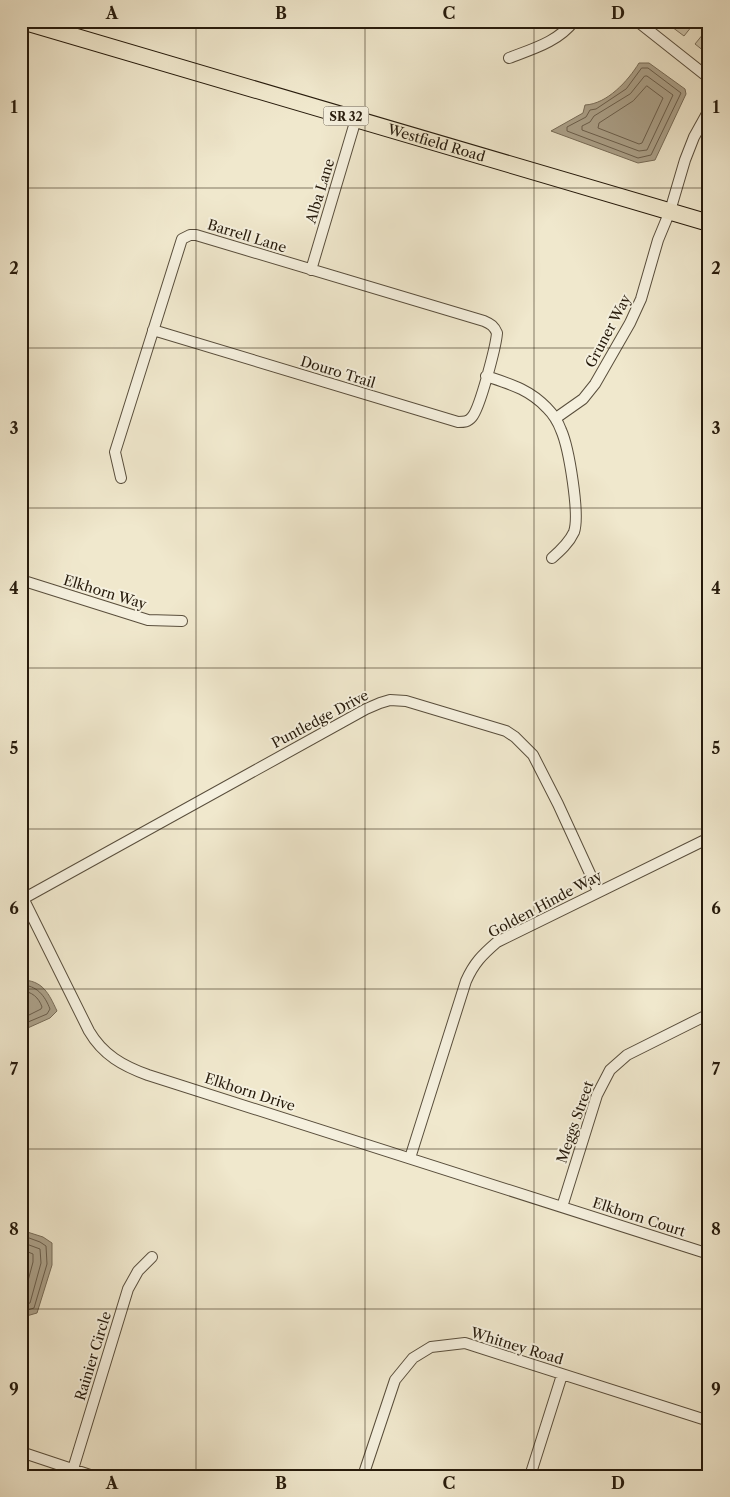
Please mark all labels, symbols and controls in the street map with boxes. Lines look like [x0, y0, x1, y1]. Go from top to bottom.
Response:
text: A [105, 3, 119, 23]
text: B [275, 3, 287, 23]
text: C [443, 3, 455, 23]
text: D [611, 3, 625, 23]
text: 1 [10, 97, 18, 117]
text: 1 [712, 97, 720, 117]
road number: SR 32 [324, 106, 368, 125]
street label: Westfield Road [385, 120, 488, 166]
street label: Alba Lane [301, 156, 338, 227]
street label: Barrell Lane [205, 215, 289, 257]
text: 2 [9, 258, 19, 278]
text: 2 [711, 258, 721, 278]
street label: Gruner Way [581, 291, 635, 371]
street label: Douro Trail [298, 352, 378, 392]
text: 3 [9, 418, 19, 438]
text: 3 [711, 418, 721, 438]
street label: Elkhorn Way [61, 571, 149, 613]
text: 4 [9, 578, 19, 598]
text: 4 [711, 578, 721, 598]
street label: Puntledge Drive [268, 686, 372, 752]
text: 5 [10, 738, 19, 758]
text: 5 [712, 738, 721, 758]
street label: Golden Hinde Way [485, 866, 605, 942]
text: 6 [9, 898, 19, 918]
text: 6 [711, 898, 721, 918]
text: 7 [10, 1059, 19, 1079]
text: 7 [712, 1059, 721, 1079]
street label: Elkhorn Drive [203, 1069, 298, 1115]
street label: Meggs Street [553, 1078, 598, 1166]
street label: Elkhorn Court [590, 1194, 688, 1240]
text: 8 [9, 1219, 19, 1239]
text: 8 [711, 1219, 721, 1239]
street label: Rainier Circle [71, 1309, 115, 1403]
street label: Whitney Road [468, 1323, 566, 1369]
text: 9 [9, 1379, 19, 1399]
text: 9 [711, 1379, 721, 1399]
text: A [105, 1473, 119, 1493]
text: B [275, 1473, 287, 1493]
text: C [443, 1473, 455, 1493]
text: D [611, 1473, 625, 1493]

